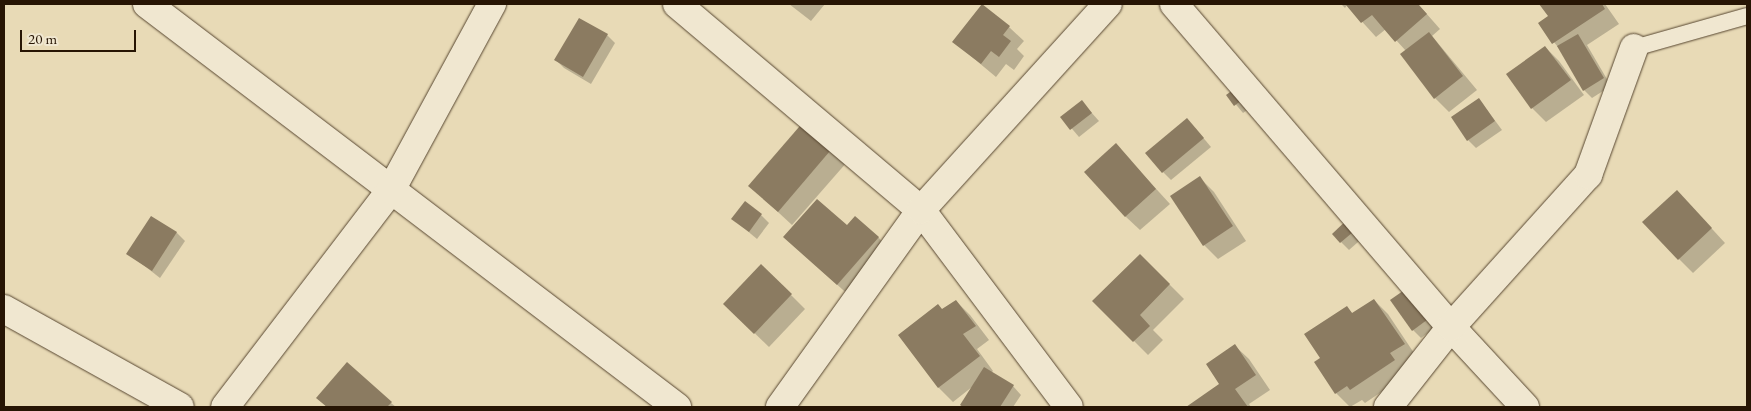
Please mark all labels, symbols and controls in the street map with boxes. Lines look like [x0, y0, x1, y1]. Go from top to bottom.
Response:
scale bar [22, 20, 139, 52]
text: 20 m [28, 29, 57, 48]

